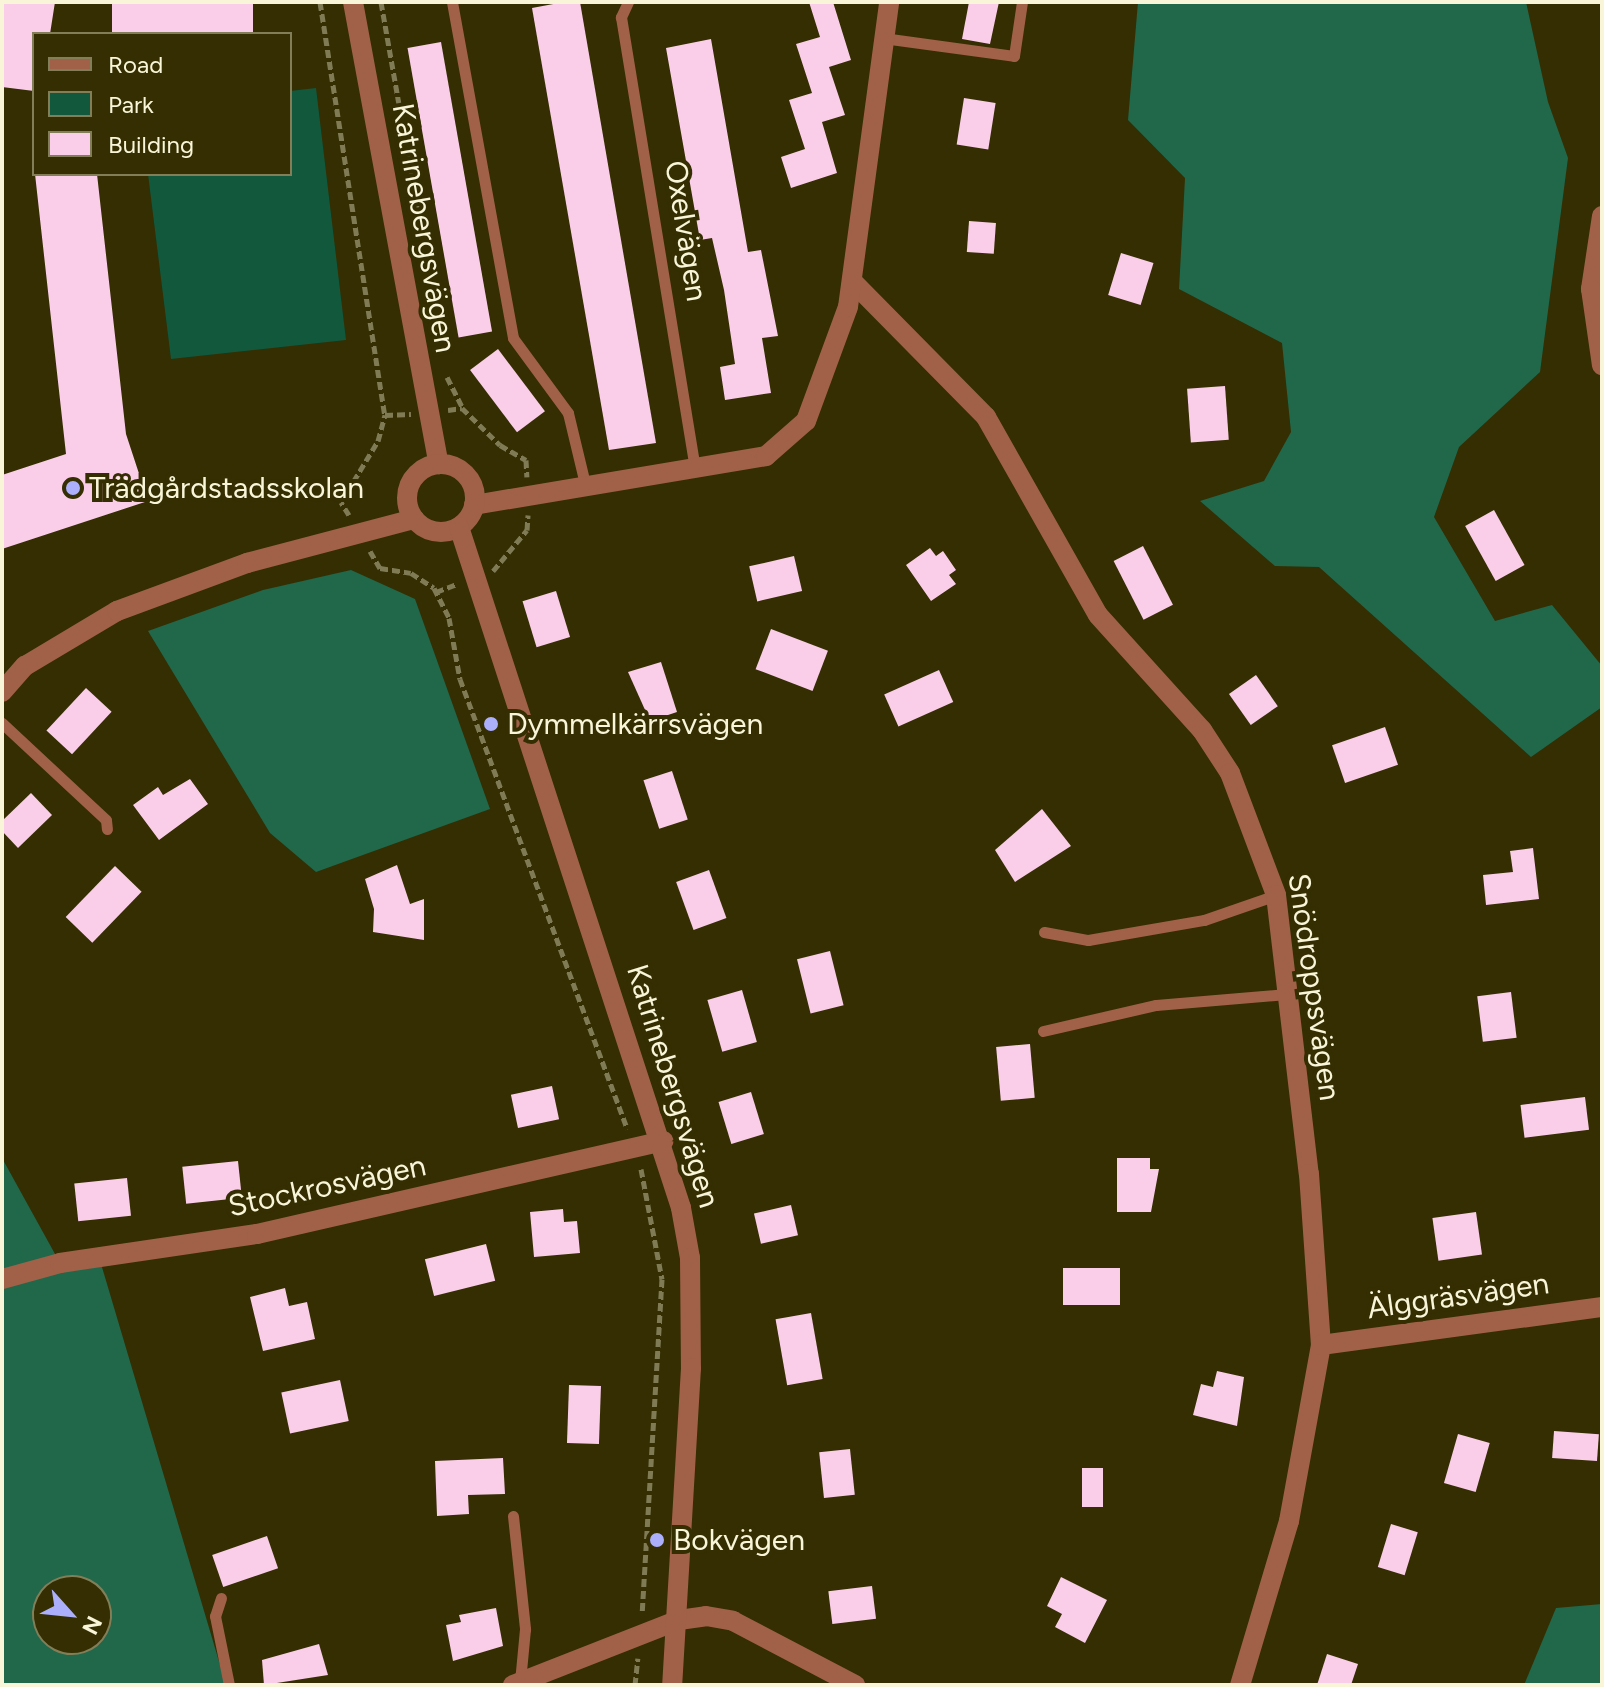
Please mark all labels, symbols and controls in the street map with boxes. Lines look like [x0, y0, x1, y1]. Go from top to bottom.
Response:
legend [32, 32, 292, 176]
text: Road [108, 50, 163, 79]
text: Park [108, 90, 154, 119]
street label: Katrinebergsvägen [384, 101, 464, 355]
text: Building [108, 130, 194, 159]
street label: Oxelvägen [657, 158, 715, 304]
place label: Trädgårdstadsskolan [89, 470, 364, 506]
marker: Trädgårdstadsskolan [64, 479, 82, 497]
place label: Dymmelkärrsvägen [507, 706, 763, 742]
marker: Dymmelkärrsvägen [482, 715, 500, 733]
street label: Snödroppsvägen [1280, 871, 1348, 1103]
street label: Katrinebergsvägen [619, 960, 727, 1212]
street label: Stockrosvägen [225, 1147, 429, 1225]
street label: Älggräsvägen [1365, 1265, 1551, 1327]
place label: Bokvägen [673, 1522, 805, 1558]
marker: Bokvägen [648, 1531, 666, 1549]
north arrow [32, 1575, 112, 1655]
text: N [76, 1611, 108, 1639]

